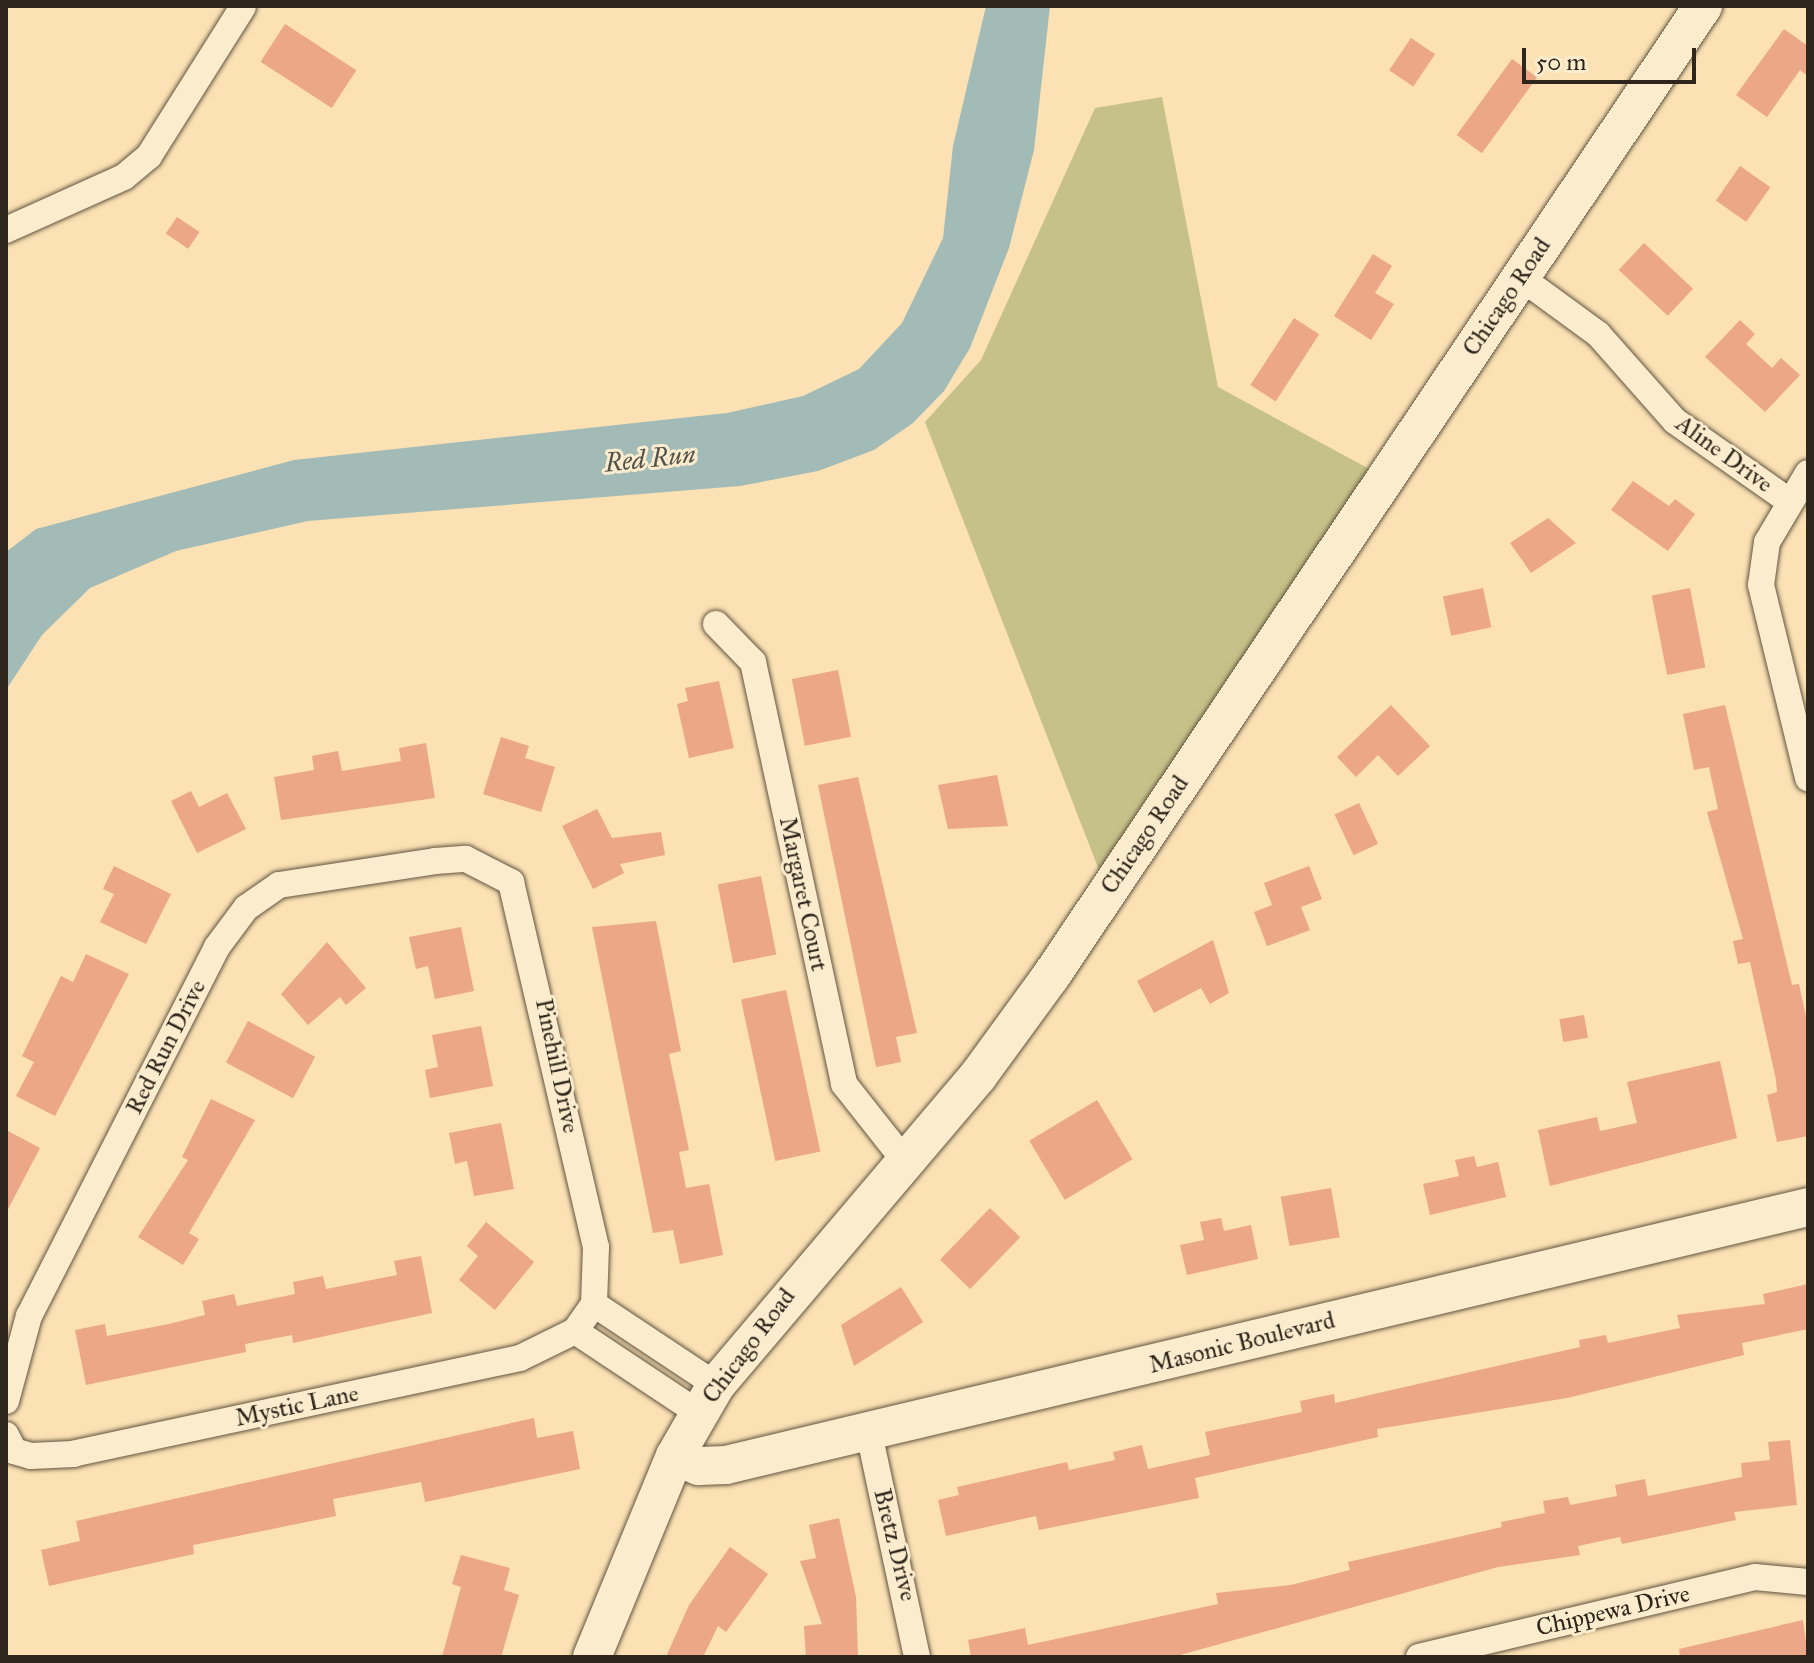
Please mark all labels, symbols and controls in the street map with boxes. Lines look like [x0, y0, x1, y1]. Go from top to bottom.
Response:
scale bar [1526, 32, 1700, 82]
text: 50 m [1536, 47, 1586, 77]
street label: Chicago Road [1457, 232, 1557, 362]
street label: Aline Drive [1670, 409, 1778, 499]
water label: Red Run [603, 439, 697, 479]
street label: Chicago Road [1095, 770, 1195, 900]
street label: Margaret Court [773, 814, 833, 974]
street label: Red Run Drive [120, 975, 212, 1119]
street label: Pinehill Drive [529, 996, 585, 1136]
street label: Chicago Road [697, 1283, 801, 1409]
street label: Masonic Boulevard [1146, 1306, 1338, 1380]
street label: Mystic Lane [233, 1379, 361, 1433]
street label: Bretz Drive [867, 1486, 923, 1604]
street label: Chippewa Drive [1533, 1579, 1693, 1643]

